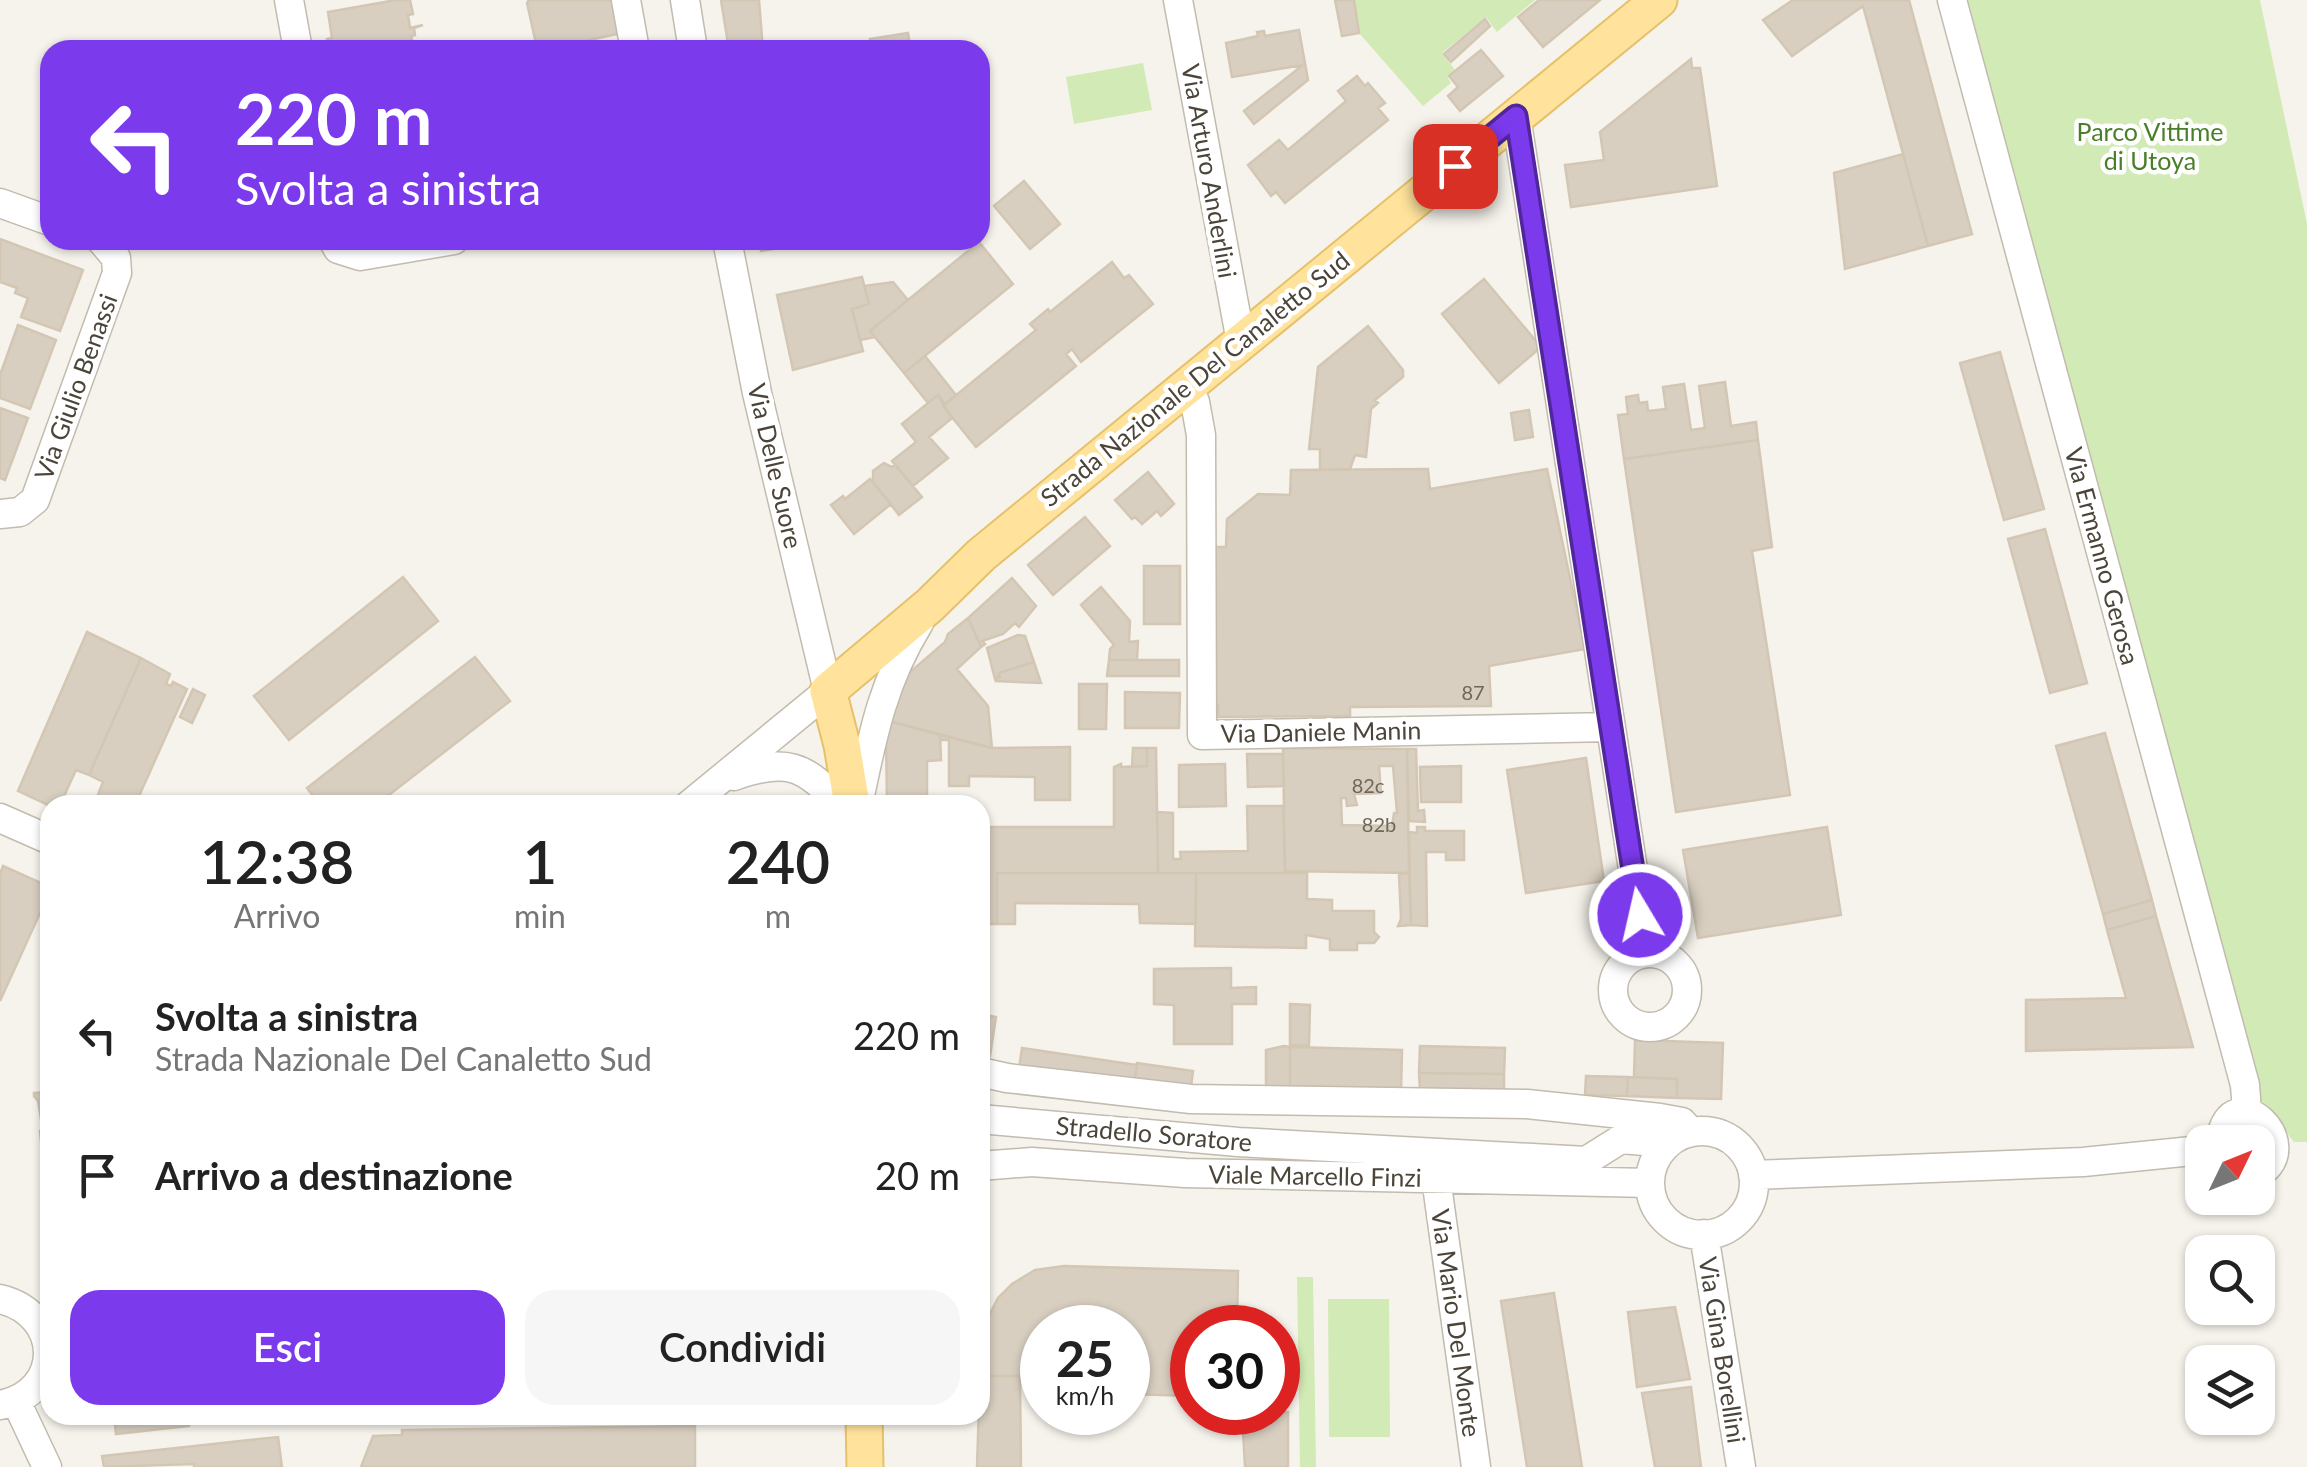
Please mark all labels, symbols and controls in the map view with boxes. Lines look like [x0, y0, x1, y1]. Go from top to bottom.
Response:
street label: Via Arturo Anderlini [1176, 61, 1244, 280]
text: 220 m [235, 76, 432, 160]
icon: left [70, 80, 200, 210]
park label: Parco Vittime di Utoya [2077, 116, 2223, 175]
pin [1413, 124, 1498, 209]
icon: arrive [1428, 139, 1483, 194]
text: Svolta a sinistra [235, 161, 541, 215]
street label: Strada Nazionale Del Canaletto Sud [1034, 244, 1355, 512]
street label: Via Giulio Benassi [28, 290, 123, 484]
street label: Via Delle Suore [742, 380, 810, 551]
street label: Via Ermanno Gerosa [2060, 444, 2146, 668]
house number: 87 [1461, 680, 1485, 704]
street label: Via Daniele Manin [1220, 714, 1422, 748]
house number: 82c [1352, 773, 1385, 797]
house number: 82b [1362, 812, 1396, 836]
text: 12:38 [200, 825, 354, 897]
text: 1 [523, 825, 557, 897]
text: 240 [726, 825, 830, 897]
position arrow [1588, 863, 1692, 967]
text: Arrivo [234, 896, 320, 935]
text: min [514, 896, 566, 935]
text: m [765, 896, 791, 935]
text: Svolta a sinistra [155, 993, 418, 1039]
icon: left [70, 1008, 125, 1063]
text: 220 m [853, 1012, 960, 1058]
text: Strada Nazionale Del Canaletto Sud [155, 1039, 652, 1078]
street label: Stradello Soratore [1055, 1109, 1253, 1157]
north arrow [2185, 1125, 2275, 1215]
map controls [2185, 1125, 2275, 1435]
icon: arrive [70, 1148, 125, 1203]
text: Arrivo a destinazione [155, 1152, 513, 1198]
text: 20 m [875, 1152, 960, 1198]
street label: Viale Marcello Finzi [1208, 1158, 1422, 1192]
street label: Via Mario Del Monte [1426, 1207, 1488, 1439]
button: search [2185, 1235, 2275, 1325]
street label: Via Gina Borellini [1693, 1254, 1753, 1445]
button: Esci [70, 1290, 505, 1405]
button: Condividi [525, 1290, 960, 1405]
speed limit sign: 30 [1170, 1305, 1300, 1435]
text: 25 [1056, 1328, 1114, 1388]
button: layers [2185, 1345, 2275, 1435]
text: km/h [1056, 1380, 1114, 1410]

